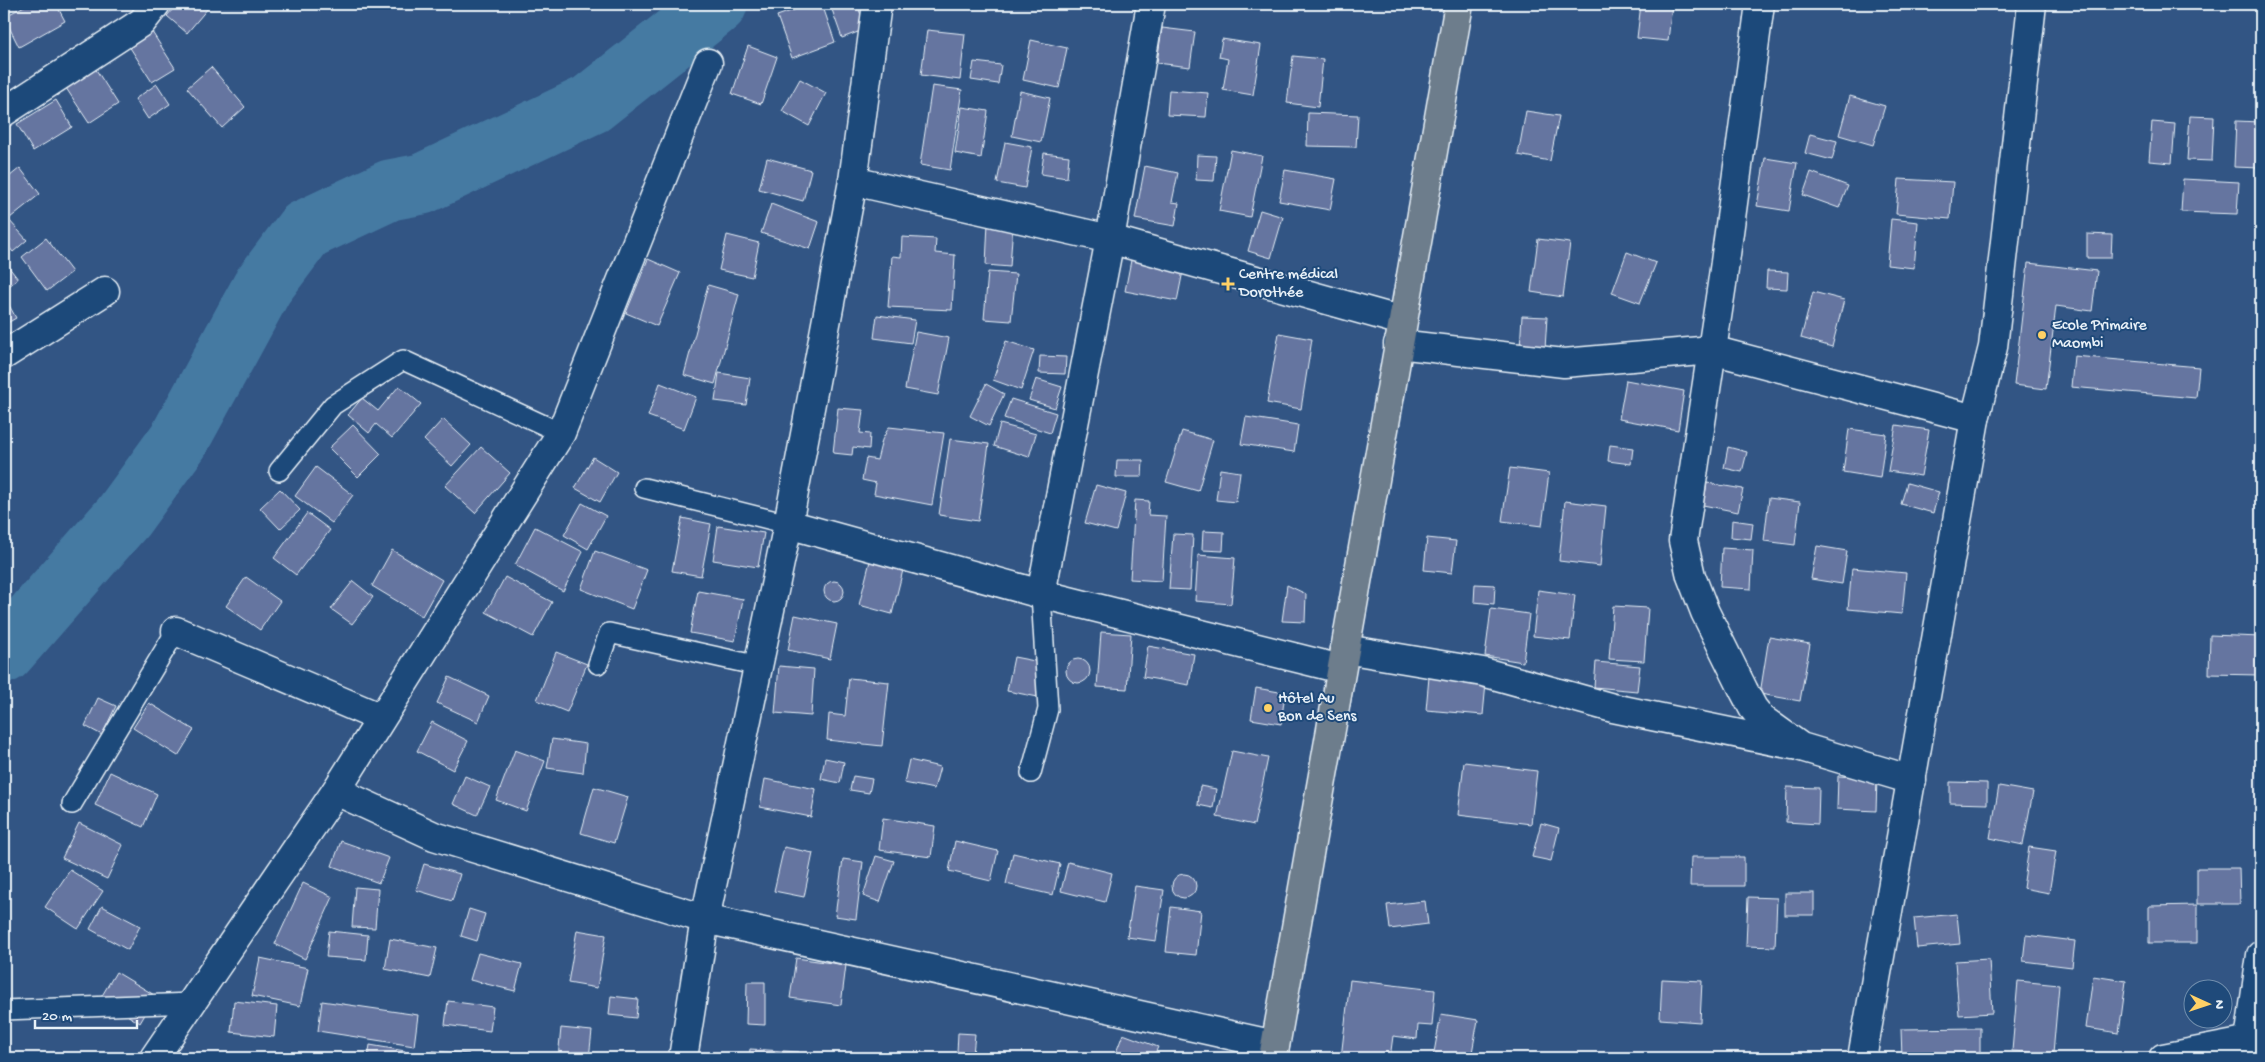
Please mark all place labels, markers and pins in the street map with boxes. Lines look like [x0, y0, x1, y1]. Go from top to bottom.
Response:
place label: Centre médical Dorothée [1238, 266, 1338, 303]
marker: Centre médical Dorothée [1221, 277, 1235, 291]
place label: Ecole Primaire Maombi [2052, 317, 2148, 354]
marker: Ecole Primaire Maombi [2036, 329, 2048, 341]
place label: Hôtel Au Bon de Sens [1277, 690, 1358, 727]
marker: Hôtel Au Bon de Sens [1262, 702, 1274, 714]

